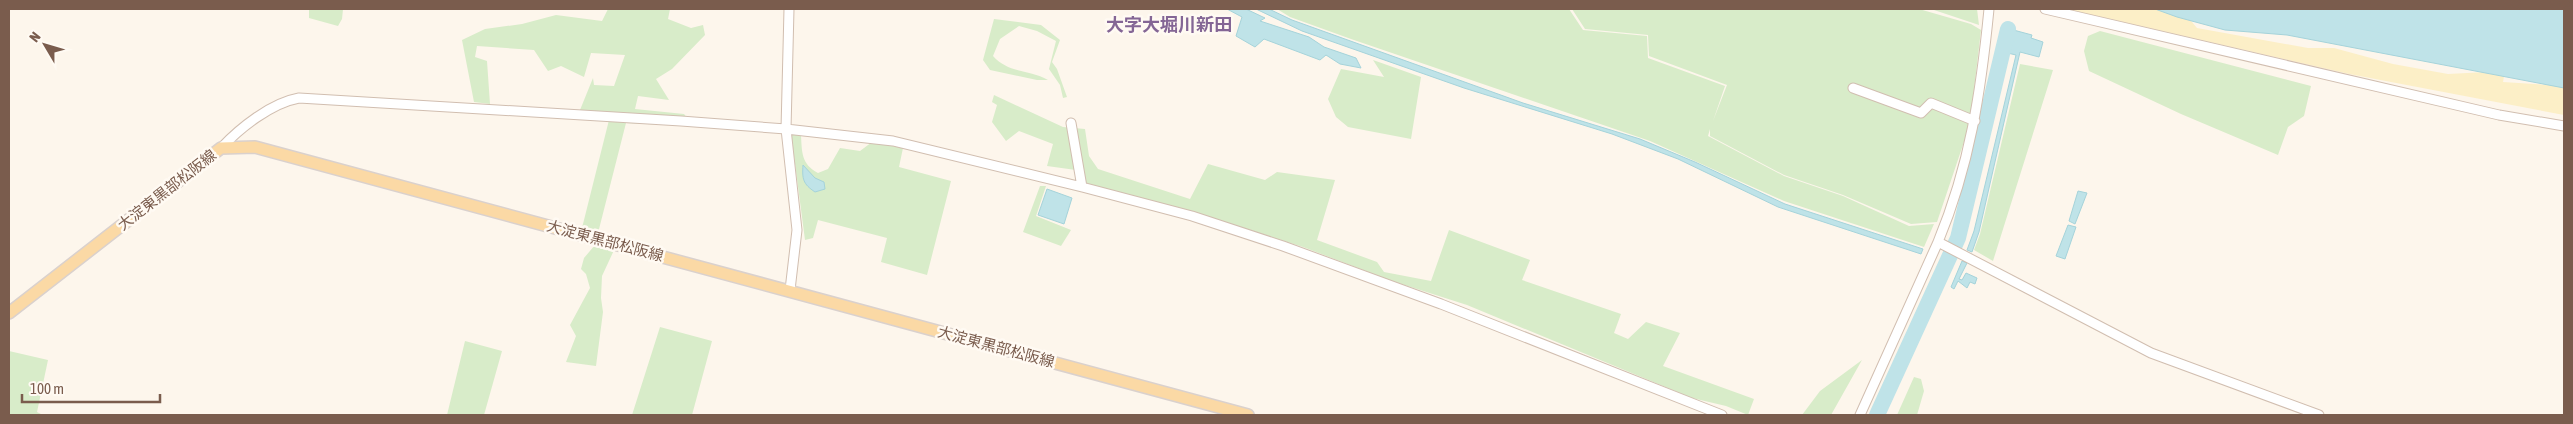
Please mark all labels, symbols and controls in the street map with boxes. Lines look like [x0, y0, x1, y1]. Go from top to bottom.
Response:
district label: 大字大堀川新田 [1106, 14, 1232, 35]
north arrow [20, 20, 70, 70]
text: N [26, 29, 44, 45]
street label: 大淀東黒部松阪線 [114, 146, 219, 233]
street label: 大淀東黒部松阪線 [545, 217, 665, 264]
street label: 大淀東黒部松阪線 [936, 323, 1056, 370]
scale bar [22, 372, 160, 404]
text: 100 m [30, 380, 64, 397]

